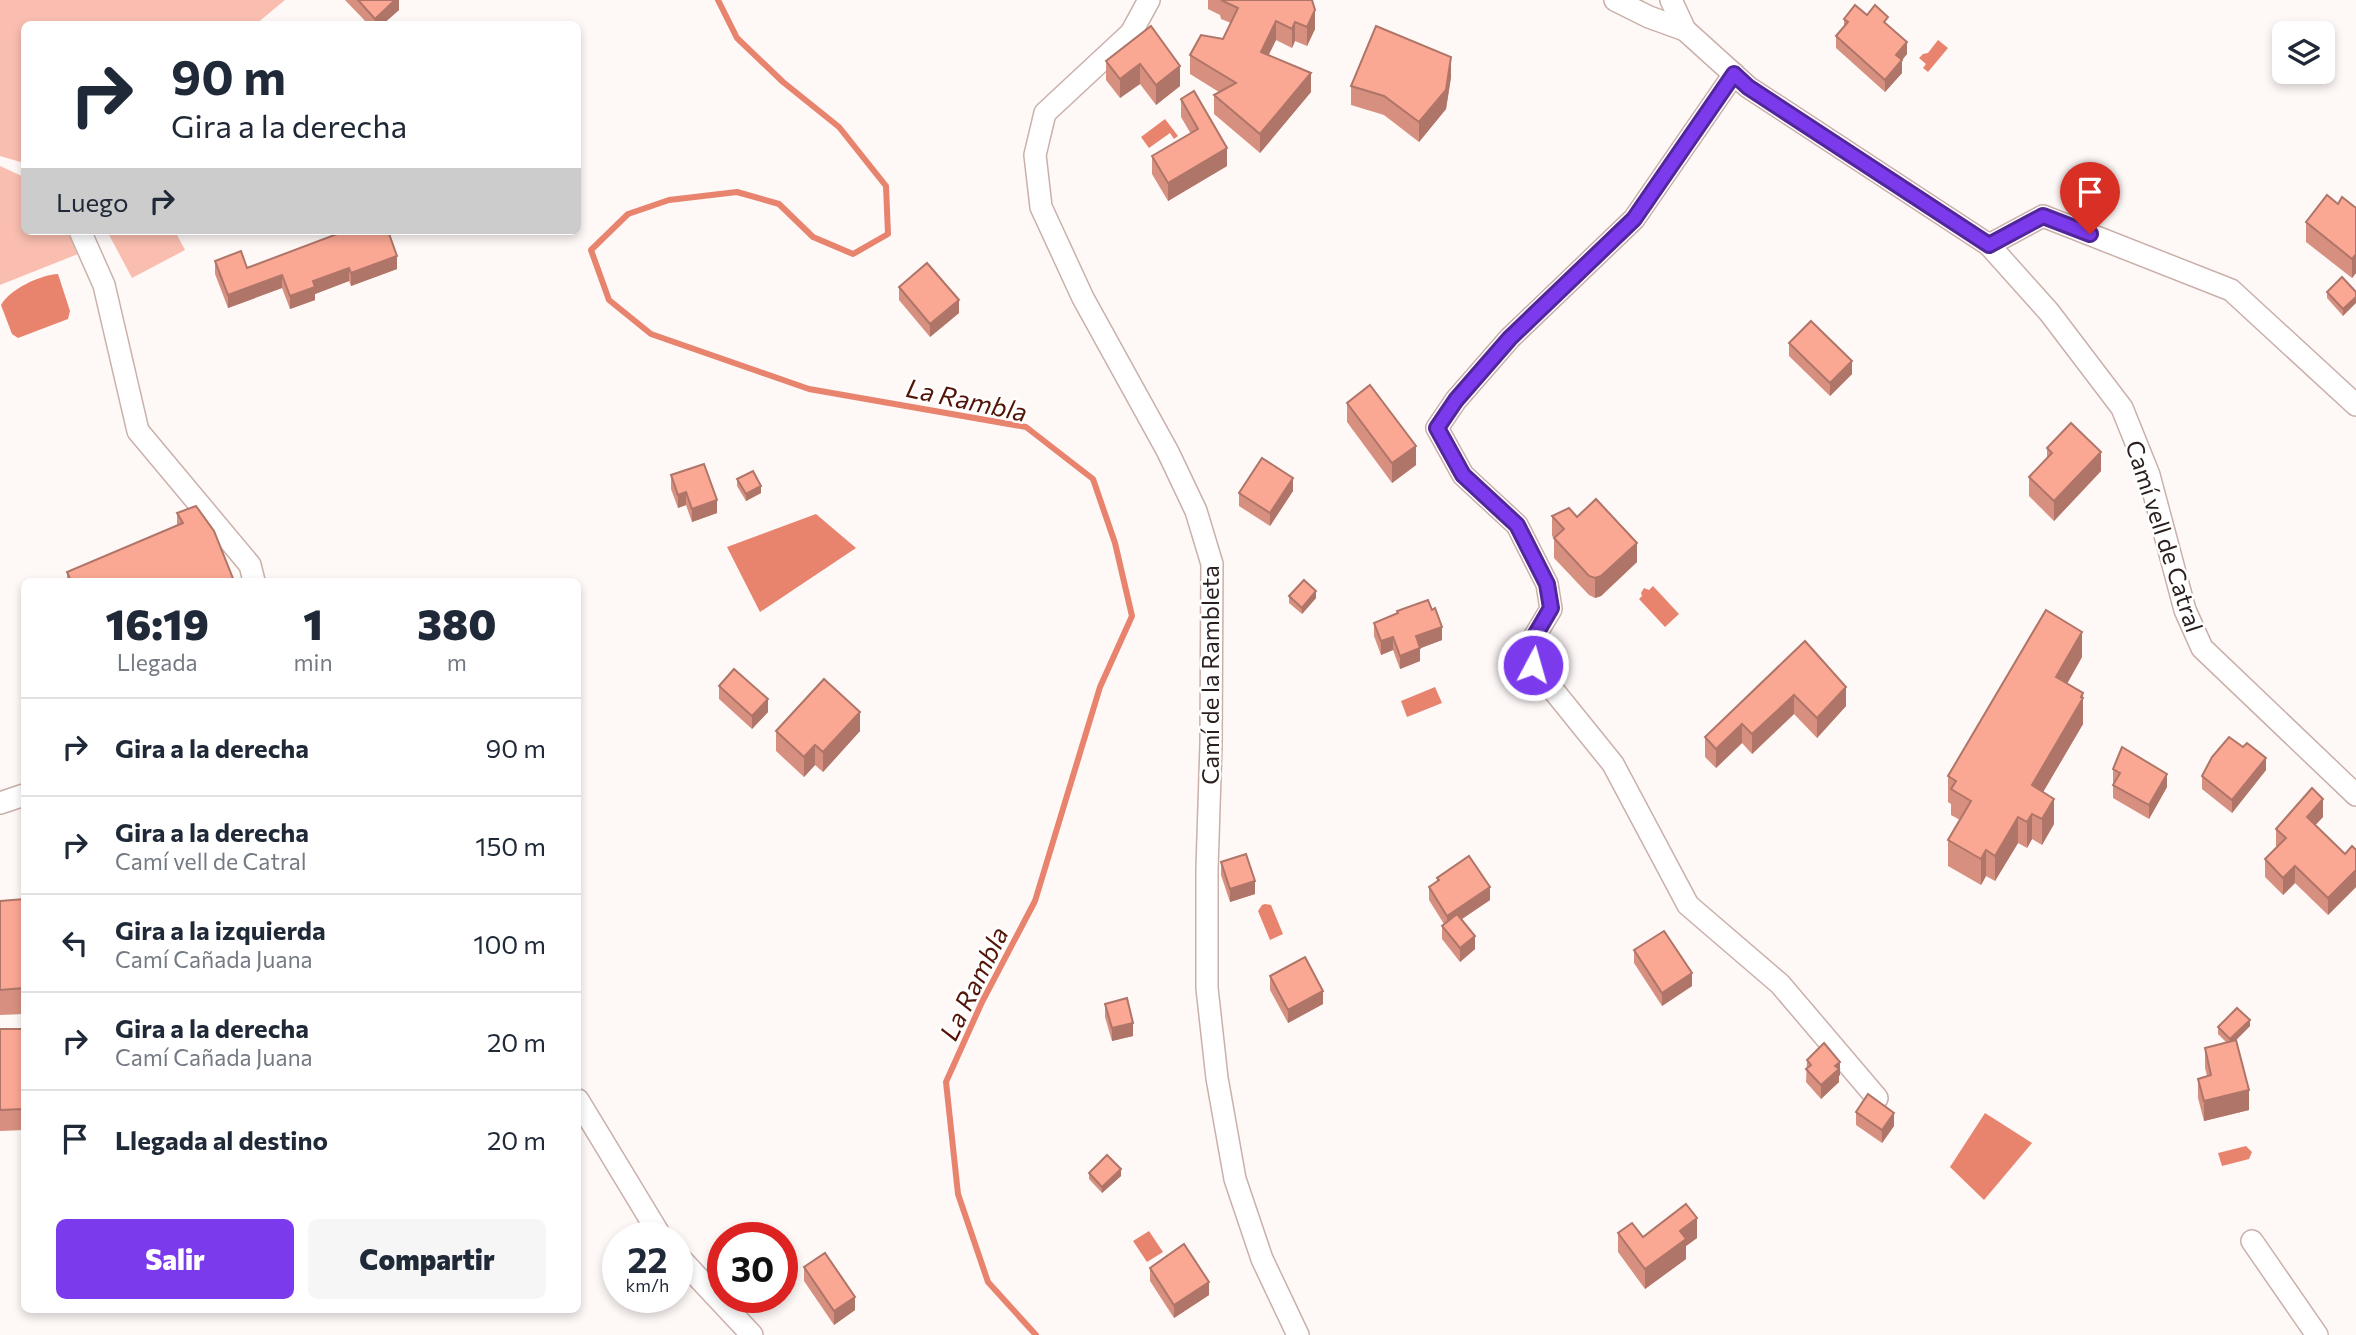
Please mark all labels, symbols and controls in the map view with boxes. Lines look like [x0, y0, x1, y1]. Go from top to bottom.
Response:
map controls [2272, 21, 2335, 84]
button: layers [2272, 21, 2335, 84]
text: 90 m [171, 45, 286, 105]
icon: right [56, 49, 147, 140]
text: Gira a la derecha [171, 105, 407, 145]
pin [2060, 162, 2120, 234]
icon: arrive [2071, 173, 2109, 211]
icon: right [143, 182, 181, 220]
text: Luego [56, 186, 129, 217]
water label: La Rambla [904, 371, 1030, 427]
street label: Camí vell de Catral [2120, 436, 2210, 636]
street label: Camí de la Rambleta [1195, 565, 1224, 785]
text: 16:19 [106, 597, 209, 649]
text: 1 [303, 597, 323, 649]
text: 380 [417, 597, 496, 649]
position arrow [1496, 628, 1570, 702]
text: Llegada [117, 648, 198, 676]
text: min [293, 648, 333, 676]
text: m [447, 648, 467, 676]
icon: right [56, 728, 94, 766]
text: Gira a la derecha [115, 732, 309, 763]
text: 90 m [486, 732, 546, 763]
text: Gira a la derecha [115, 816, 309, 847]
icon: right [56, 826, 94, 864]
text: 150 m [475, 830, 546, 861]
text: Camí vell de Catral [115, 847, 307, 875]
text: Gira a la izquierda [115, 914, 326, 945]
water label: La Rambla [932, 921, 1014, 1045]
icon: left [56, 924, 94, 962]
text: 100 m [473, 928, 546, 959]
text: Camí Cañada Juana [115, 945, 313, 973]
text: Gira a la derecha [115, 1012, 309, 1043]
icon: right [56, 1022, 94, 1060]
text: 20 m [487, 1026, 546, 1057]
text: Camí Cañada Juana [115, 1043, 313, 1071]
icon: arrive [56, 1120, 94, 1158]
text: Llegada al destino [115, 1124, 328, 1155]
text: 20 m [487, 1124, 546, 1155]
button: Salir [56, 1219, 294, 1299]
button: Compartir [308, 1219, 546, 1299]
speed limit sign: 30 [707, 1222, 798, 1313]
text: 22 [628, 1237, 667, 1280]
text: km/h [626, 1274, 669, 1296]

